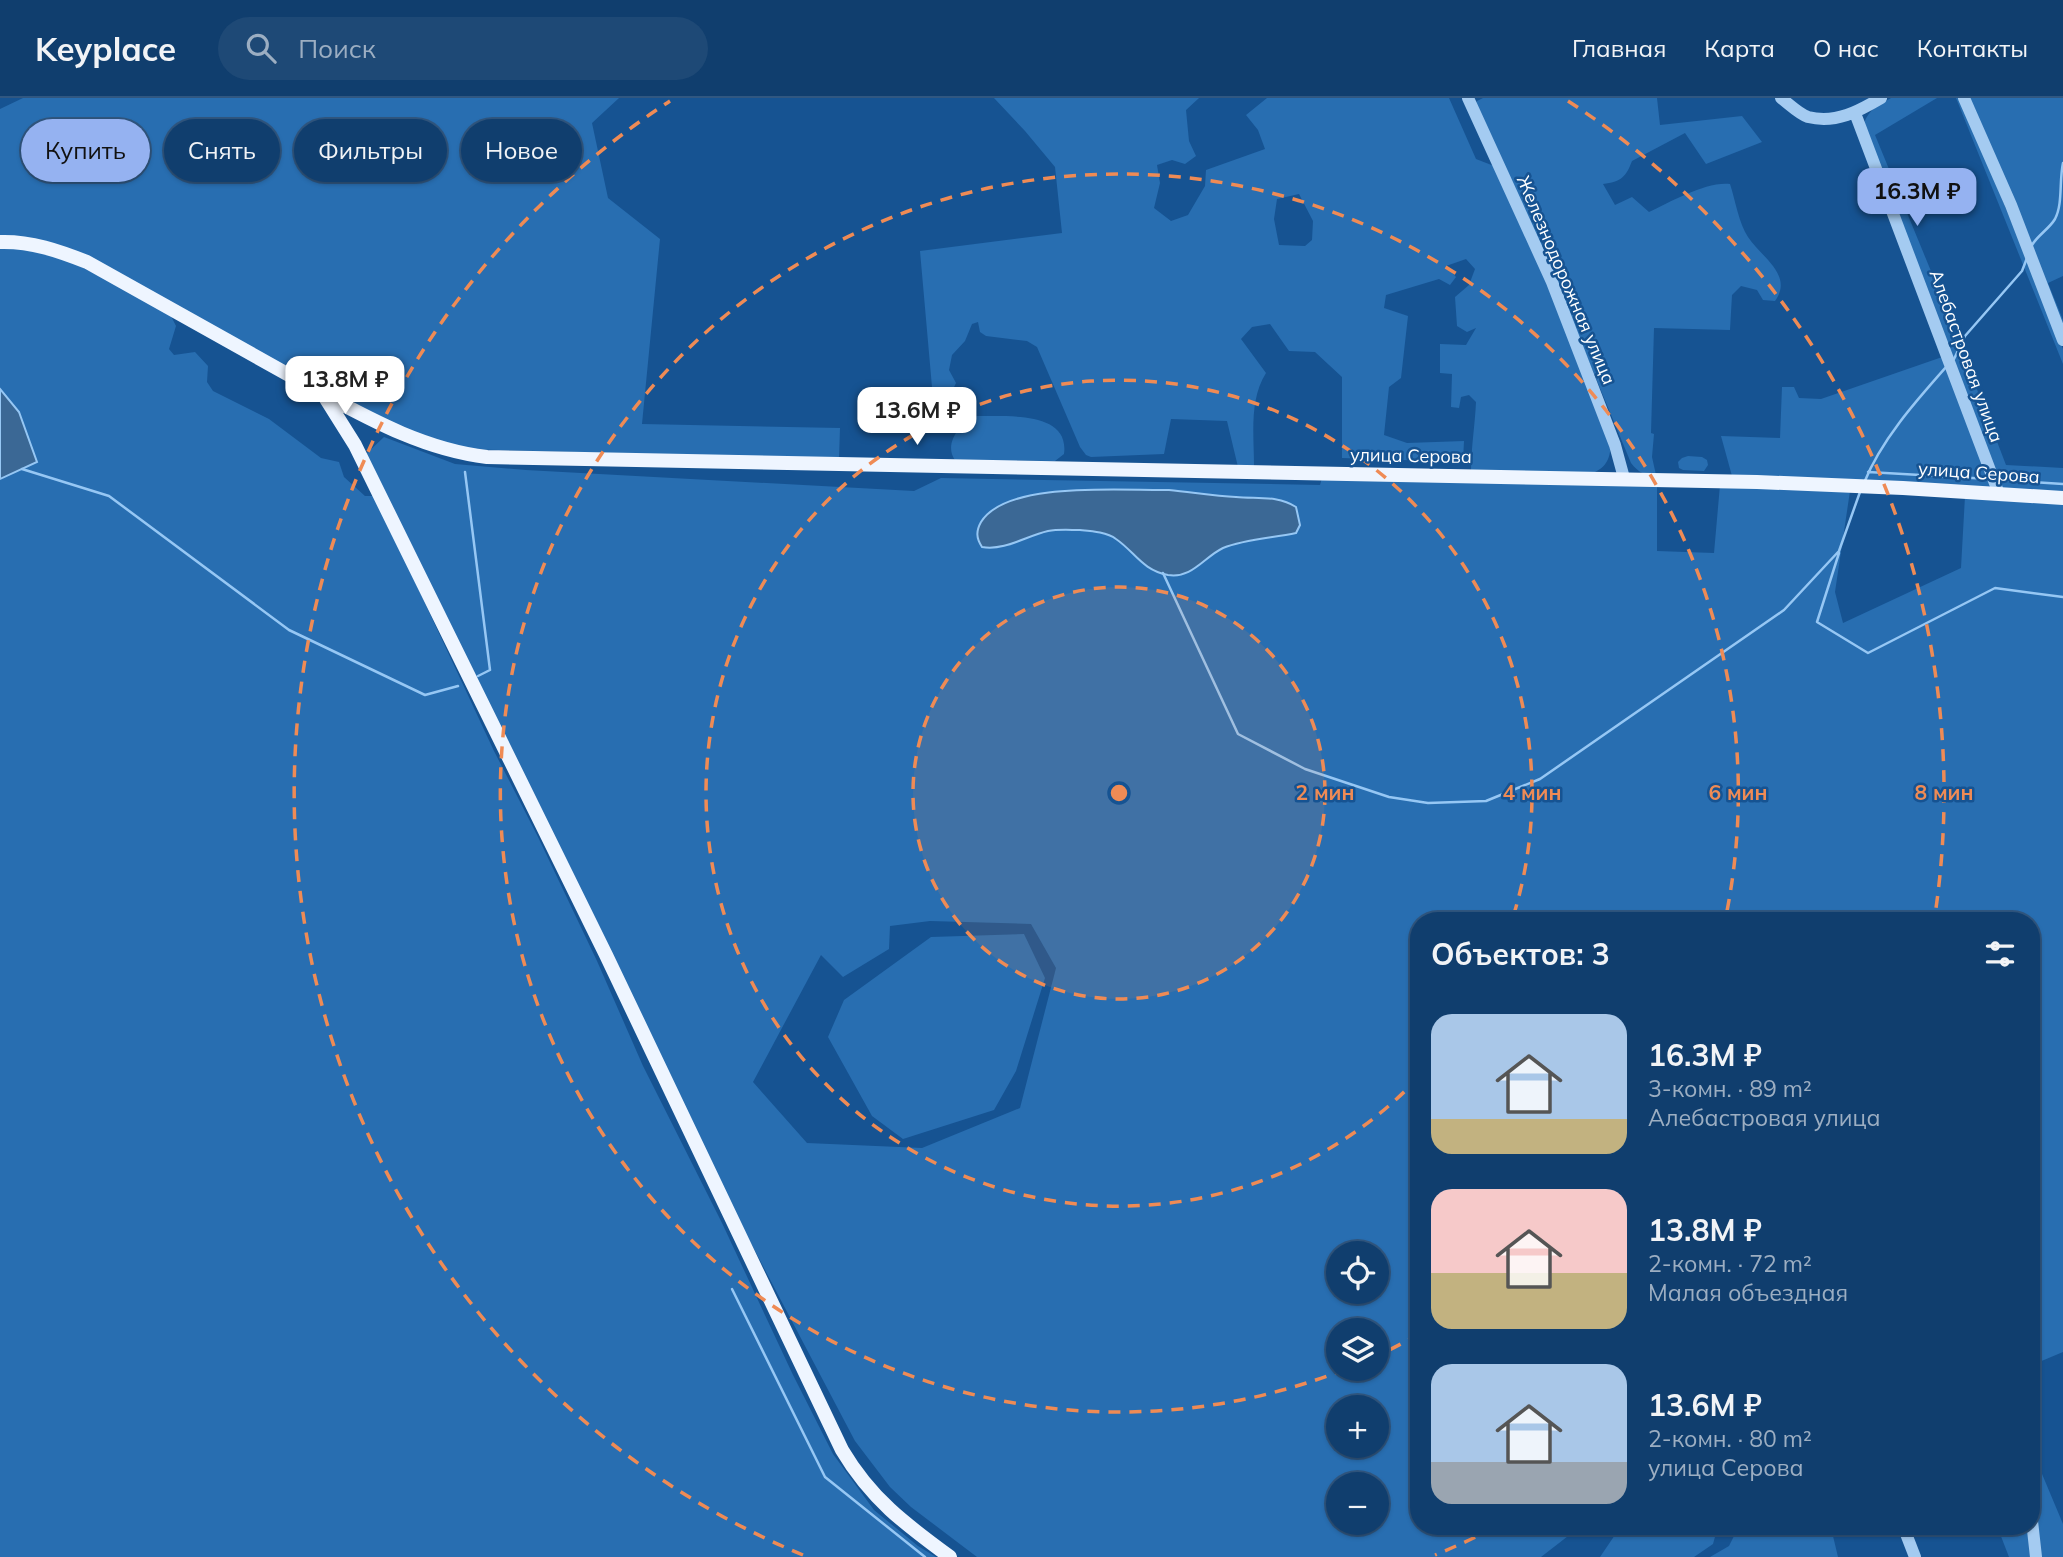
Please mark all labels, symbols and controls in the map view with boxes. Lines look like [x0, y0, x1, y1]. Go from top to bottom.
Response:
search box [218, 17, 708, 80]
text: Keyplace [35, 28, 176, 69]
icon: search [242, 29, 280, 67]
text: Поиск [298, 32, 376, 65]
text: Главная [1572, 33, 1666, 63]
text: Карта [1704, 33, 1775, 63]
text: О нас [1813, 33, 1879, 63]
text: Контакты [1917, 33, 2028, 63]
chip: Купить [21, 119, 150, 182]
chip: Снять [164, 119, 280, 182]
chip: Фильтры [294, 119, 447, 182]
chip: Новое [461, 119, 582, 182]
pin: 16.3M ₽ [1852, 169, 1982, 228]
street label: Железнодорожная улица [1512, 172, 1621, 388]
text: 16.3M ₽ [1873, 176, 1961, 205]
street label: Алебастровая улица [1925, 266, 2008, 445]
pin: 13.8M ₽ [280, 356, 410, 416]
text: 13.8M ₽ [301, 364, 389, 393]
pin: 13.6M ₽ [852, 388, 982, 447]
text: 13.6M ₽ [873, 395, 961, 424]
street label: улица Серова [1350, 443, 1472, 468]
street label: улица Серова [1918, 457, 2041, 488]
text: 2 мин [1296, 779, 1354, 805]
text: 4 мин [1503, 779, 1561, 805]
text: 6 мин [1709, 779, 1767, 805]
text: 8 мин [1915, 779, 1973, 805]
centre of rings [1107, 781, 1131, 805]
text: Объектов: 3 [1431, 935, 1610, 973]
icon: filters [1981, 935, 2019, 973]
text: 16.3M ₽ [1648, 1036, 1762, 1074]
icon: home [1487, 1042, 1571, 1126]
text: 3-комн. · 89 m² [1648, 1074, 1812, 1103]
text: Алебастровая улица [1648, 1103, 1881, 1132]
text: 13.8M ₽ [1648, 1211, 1762, 1249]
icon: home [1487, 1217, 1571, 1301]
map controls [1326, 1241, 1389, 1535]
button: locate [1326, 1241, 1389, 1304]
text: 2-комн. · 72 m² [1648, 1249, 1812, 1278]
text: Малая объездная [1648, 1278, 1848, 1307]
button: layers [1326, 1318, 1389, 1381]
text: 13.6M ₽ [1648, 1386, 1762, 1424]
icon: home [1487, 1392, 1571, 1476]
button: + [1326, 1395, 1389, 1458]
text: 2-комн. · 80 m² [1648, 1424, 1812, 1453]
text: улица Серова [1648, 1453, 1804, 1482]
button: − [1326, 1472, 1389, 1535]

